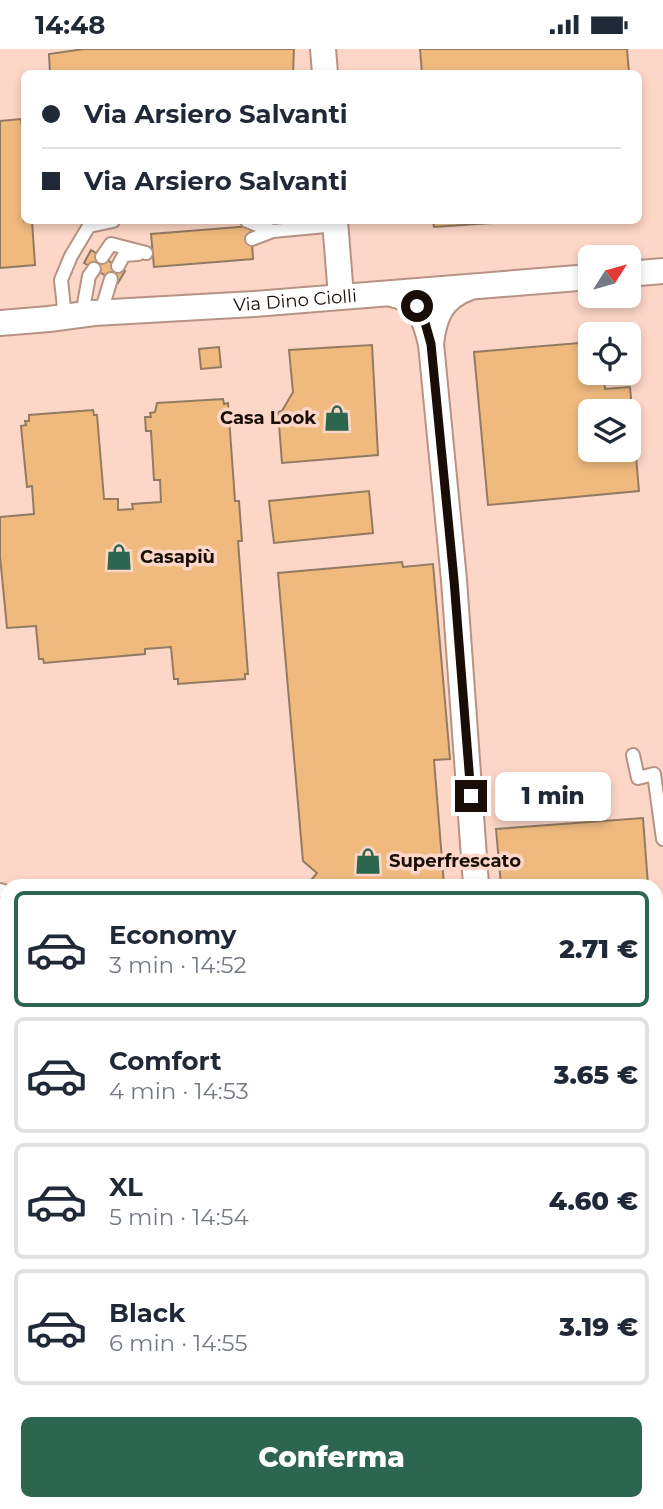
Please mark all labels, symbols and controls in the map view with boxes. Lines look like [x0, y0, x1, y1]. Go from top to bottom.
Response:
text: 14:48 [35, 9, 105, 41]
text: Via Arsiero Salvanti [84, 98, 348, 130]
text: Via Arsiero Salvanti [84, 165, 348, 197]
north arrow [578, 245, 640, 308]
map controls [578, 245, 641, 462]
street label: Via Dino Ciolli [233, 285, 358, 316]
route start [401, 290, 433, 322]
button: locate [578, 322, 641, 385]
button: layers [578, 399, 641, 462]
shop icon: Casa Look [322, 403, 352, 433]
place label: Casa Look [220, 407, 316, 429]
shop icon: Casapiù [104, 542, 134, 572]
place label: Casapiù [140, 546, 215, 568]
callout: 1 min [496, 771, 611, 821]
route end [455, 780, 487, 812]
text: 1 min [521, 782, 585, 810]
shop icon: Superfrescato [353, 846, 383, 876]
place label: Superfrescato [389, 850, 521, 872]
icon: car [25, 918, 88, 981]
text: Economy [109, 919, 236, 951]
text: 2.71 € [559, 933, 638, 965]
text: 3 min · 14:52 [109, 951, 246, 979]
icon: car [25, 1044, 88, 1107]
text: Comfort [109, 1045, 221, 1077]
text: 3.65 € [554, 1059, 638, 1091]
text: 4 min · 14:53 [109, 1077, 249, 1105]
icon: car [25, 1170, 88, 1233]
text: XL [109, 1171, 143, 1203]
text: 4.60 € [549, 1185, 638, 1217]
text: 5 min · 14:54 [109, 1203, 249, 1231]
icon: car [25, 1296, 88, 1359]
text: Black [109, 1297, 185, 1329]
text: 3.19 € [559, 1311, 638, 1343]
text: 6 min · 14:55 [109, 1329, 247, 1357]
button: Conferma [21, 1417, 642, 1497]

